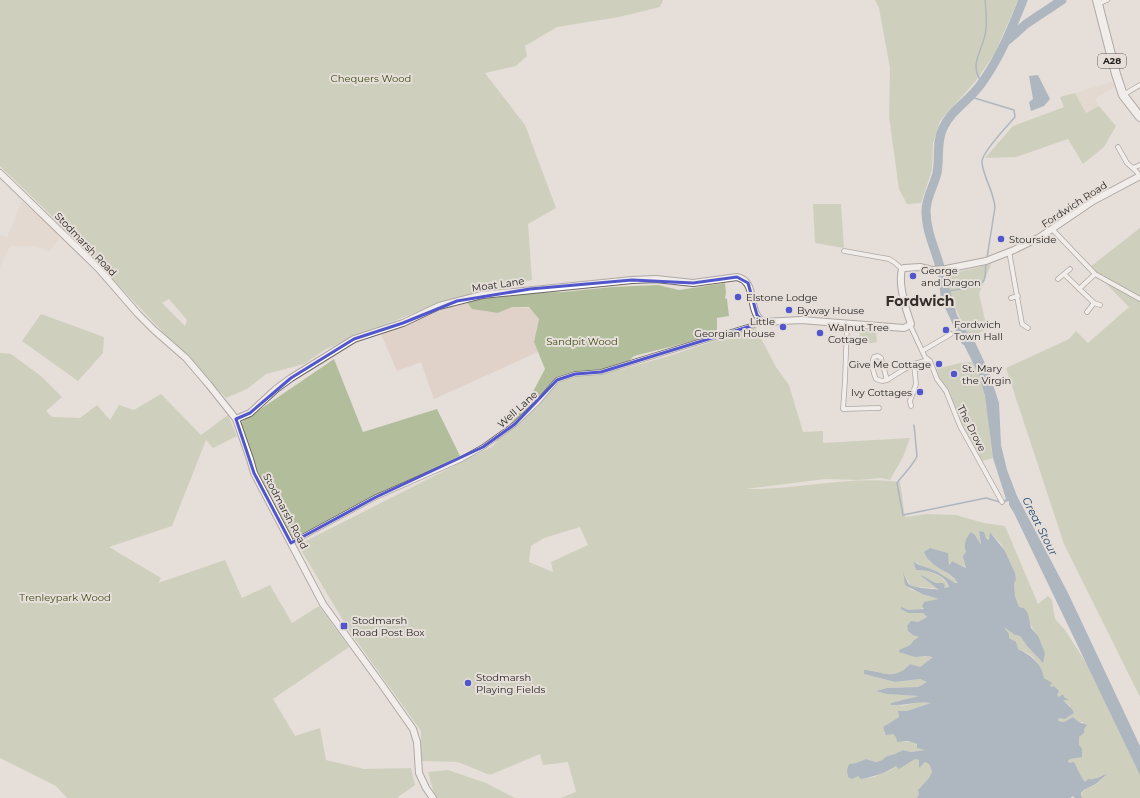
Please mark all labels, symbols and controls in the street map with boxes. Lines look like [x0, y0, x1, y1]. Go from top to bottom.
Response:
road number: A28 [1098, 54, 1126, 68]
park label: Chequers Wood [331, 72, 411, 85]
street label: Fordwich Road [1039, 178, 1110, 230]
street label: Stodmarsh Road [52, 210, 119, 279]
place label: Stourside [1009, 233, 1056, 246]
marker: Stourside [996, 234, 1006, 244]
place label: George and Dragon [921, 264, 981, 289]
marker: George and Dragon [908, 271, 918, 281]
street label: Moat Lane [471, 274, 525, 295]
place label: Elstone Lodge [746, 291, 818, 304]
marker: Elstone Lodge [733, 292, 743, 302]
district label: Fordwich [886, 292, 954, 310]
place label: Byway House [797, 304, 864, 317]
marker: Byway House [784, 305, 794, 315]
place label: Little Georgian House [694, 315, 775, 340]
place label: Fordwich Town Hall [954, 318, 1003, 343]
place label: Walnut Tree Cottage [828, 321, 889, 346]
marker: Little Georgian House [778, 322, 788, 332]
marker: Fordwich Town Hall [941, 325, 951, 335]
marker: Walnut Tree Cottage [815, 328, 825, 338]
park label: Sandpit Wood [546, 335, 618, 348]
place label: Give Me Cottage [849, 358, 931, 371]
marker: Give Me Cottage [934, 359, 944, 369]
place label: St. Mary the Virgin [962, 362, 1011, 387]
marker: St. Mary the Virgin [949, 369, 959, 379]
place label: Ivy Cottages [851, 386, 912, 399]
marker: Ivy Cottages [915, 387, 925, 397]
street label: Well Lane [495, 388, 540, 431]
street label: The Drove [954, 403, 989, 454]
street label: Stodmarsh Road [260, 471, 311, 551]
water label: Great Stour [1019, 494, 1061, 558]
park label: Trenleypark Wood [19, 591, 111, 604]
place label: Stodmarsh Road Post Box [352, 614, 425, 639]
marker: Stodmarsh Road Post Box [339, 621, 349, 631]
place label: Stodmarsh Playing Fields [476, 671, 545, 696]
marker: Stodmarsh Playing Fields [463, 678, 473, 688]

